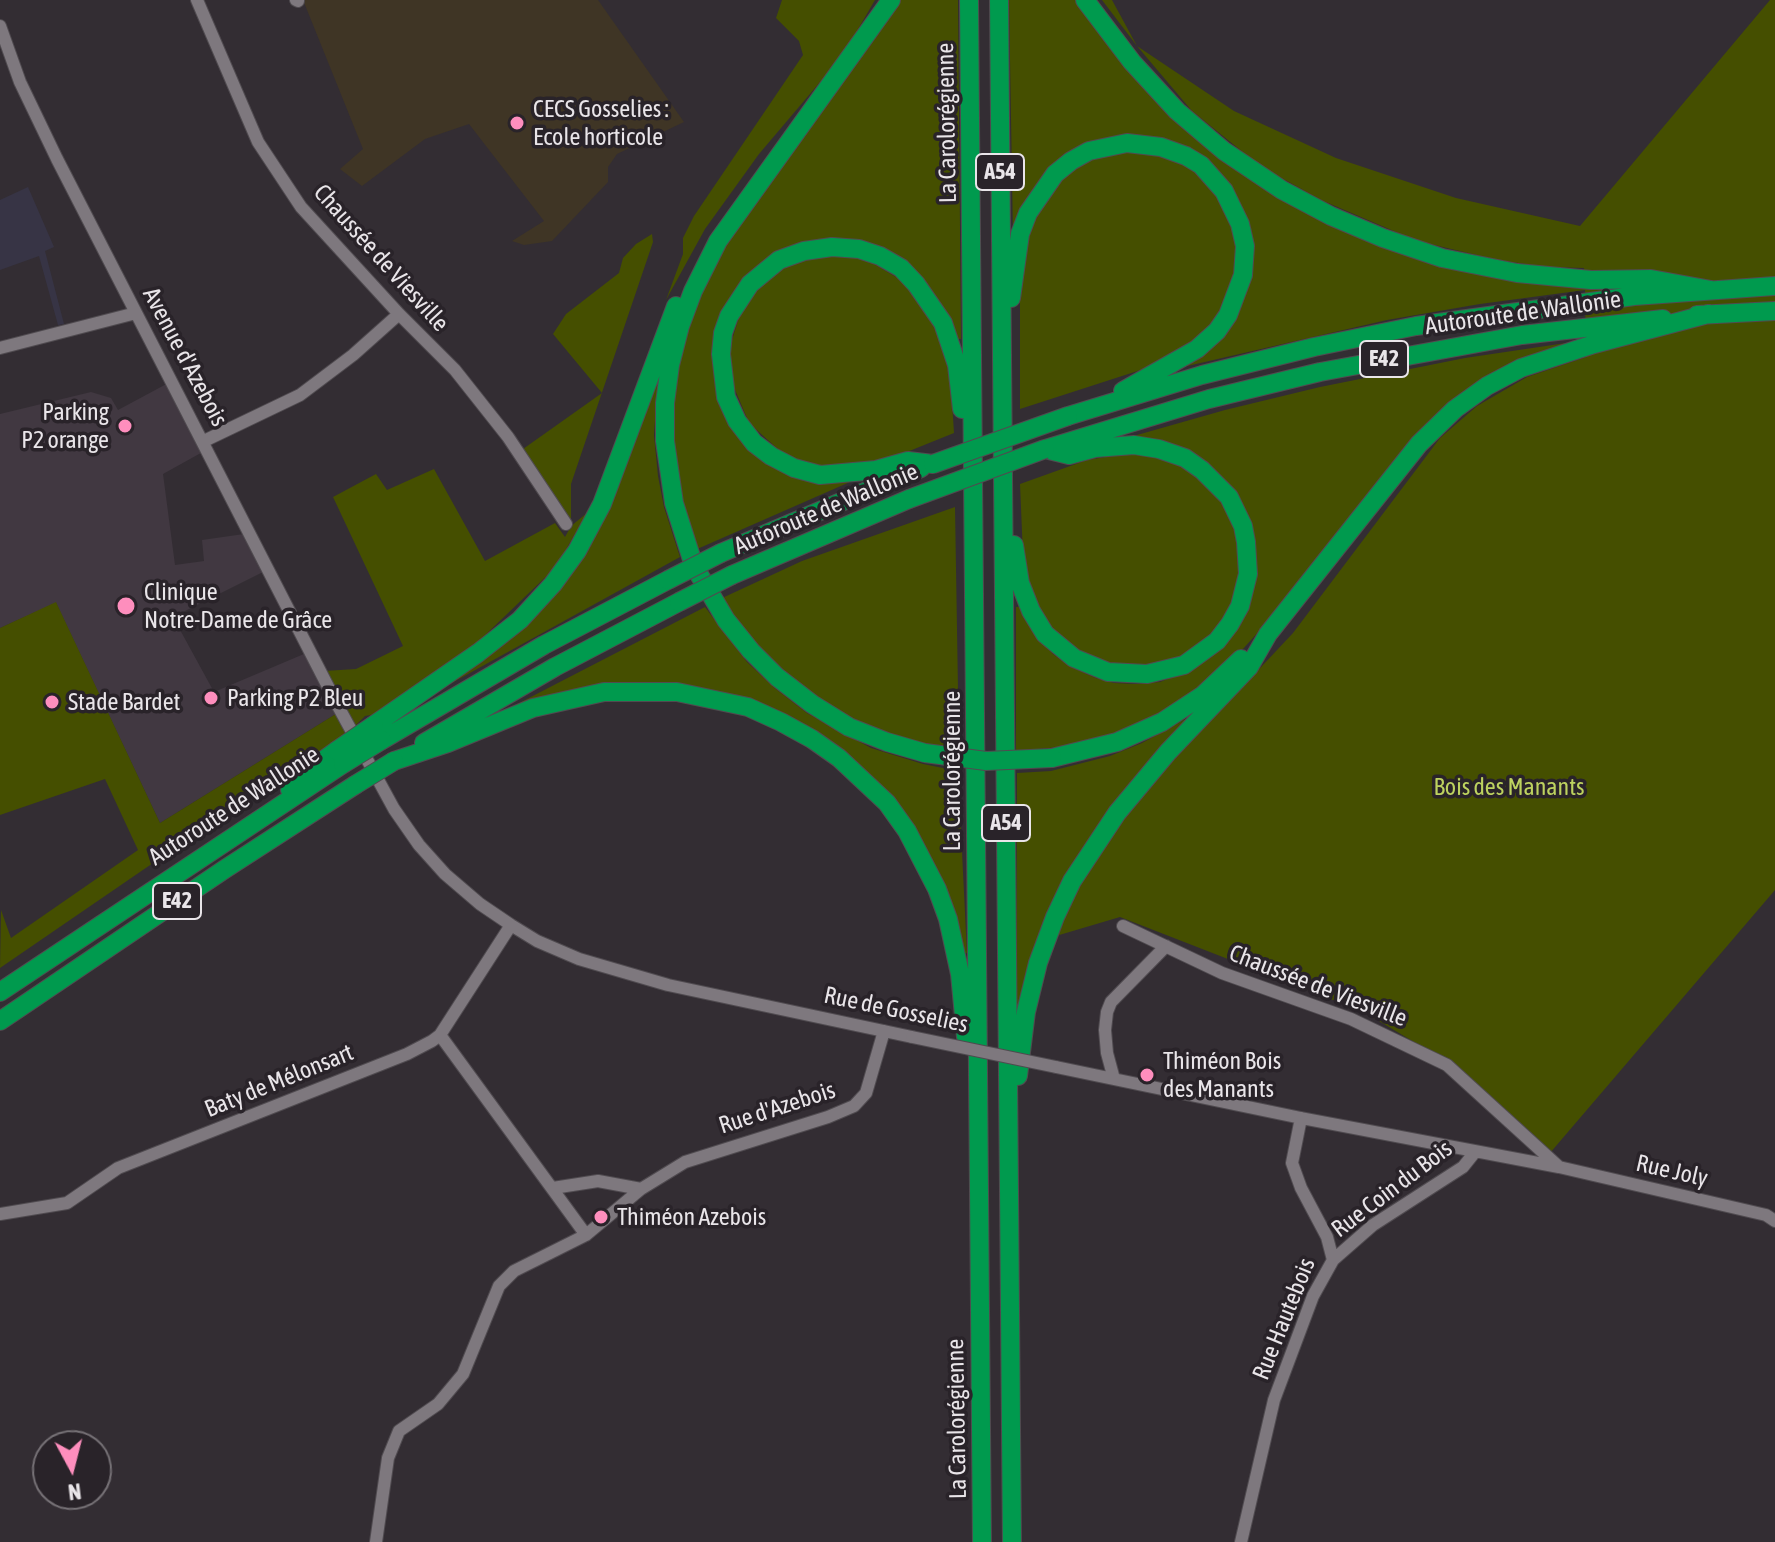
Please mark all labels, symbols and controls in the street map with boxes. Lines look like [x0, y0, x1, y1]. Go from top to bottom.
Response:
street label: La Carolorégienne [931, 43, 963, 203]
place label: CECS Gosselies : Ecole horticole [533, 95, 669, 151]
marker: CECS Gosselies : Ecole horticole [508, 114, 526, 132]
road number: A54 [976, 154, 1024, 190]
street label: Chaussée de Viesville [307, 178, 455, 338]
street label: Avenue d'Azebois [136, 283, 234, 431]
street label: Autoroute de Wallonie [1423, 285, 1623, 341]
road number: E42 [1360, 341, 1408, 377]
place label: Parking P2 orange [21, 398, 109, 454]
marker: Parking P2 orange [116, 417, 134, 435]
street label: Autoroute de Wallonie [730, 457, 922, 561]
place label: Clinique Notre-Dame de Grâce [144, 578, 332, 634]
marker: Clinique Notre-Dame de Grâce [115, 595, 137, 617]
place label: Parking P2 Bleu [227, 684, 363, 712]
place label: Stade Bardet [68, 688, 181, 716]
marker: Parking P2 Bleu [202, 689, 220, 707]
street label: La Carolorégienne [938, 691, 966, 851]
marker: Stade Bardet [43, 693, 61, 711]
street label: Autoroute de Wallonie [143, 740, 325, 872]
park label: Bois des Manants [1433, 773, 1585, 801]
road number: A54 [982, 805, 1030, 841]
road number: E42 [153, 883, 201, 919]
street label: Chaussée de Viesville [1225, 939, 1411, 1033]
street label: Rue de Gosselies [821, 981, 971, 1039]
street label: Baty de Mélonsart [201, 1038, 357, 1124]
place label: Thiméon Bois des Manants [1163, 1047, 1281, 1103]
marker: Thiméon Bois des Manants [1138, 1066, 1156, 1084]
street label: Rue d'Azebois [715, 1076, 839, 1140]
street label: Rue Coin du Bois [1326, 1134, 1458, 1244]
street label: Rue Joly [1633, 1149, 1711, 1193]
place label: Thiméon Azebois [617, 1203, 766, 1231]
marker: Thiméon Azebois [592, 1208, 610, 1226]
street label: Rue Hautebois [1247, 1254, 1321, 1384]
street label: La Carolorégienne [941, 1339, 973, 1499]
north arrow [32, 1430, 112, 1510]
text: N [67, 1478, 83, 1506]

